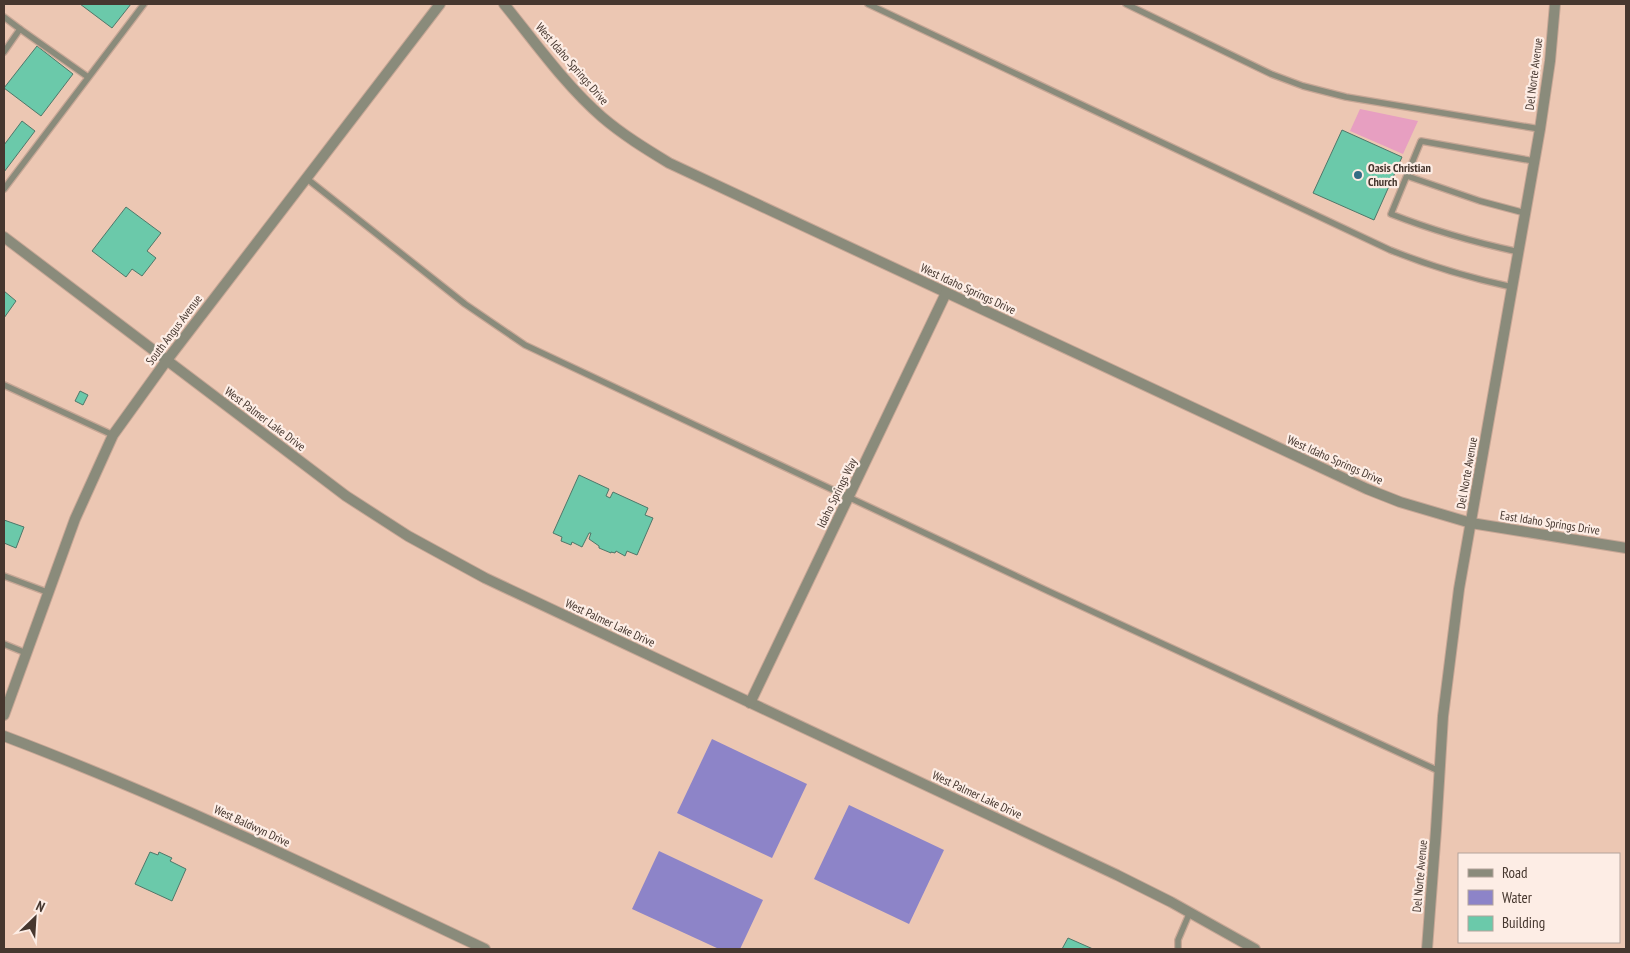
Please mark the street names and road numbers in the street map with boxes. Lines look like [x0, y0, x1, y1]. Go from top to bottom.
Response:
street label: West Idaho Springs Drive [533, 20, 612, 108]
street label: Del Norte Avenue [1522, 37, 1545, 111]
street label: West Idaho Springs Drive [918, 260, 1018, 317]
street label: South Angus Avenue [142, 291, 205, 368]
street label: West Palmer Lake Drive [222, 383, 309, 454]
street label: West Idaho Springs Drive [1285, 432, 1386, 487]
street label: Del Norte Avenue [1453, 436, 1480, 510]
street label: Idaho Springs Way [813, 455, 860, 530]
street label: East Idaho Springs Drive [1499, 507, 1601, 538]
street label: West Palmer Lake Drive [563, 595, 657, 650]
street label: West Palmer Lake Drive [930, 767, 1024, 822]
street label: West Baldwyn Drive [212, 801, 293, 850]
street label: Del Norte Avenue [1409, 839, 1430, 913]

